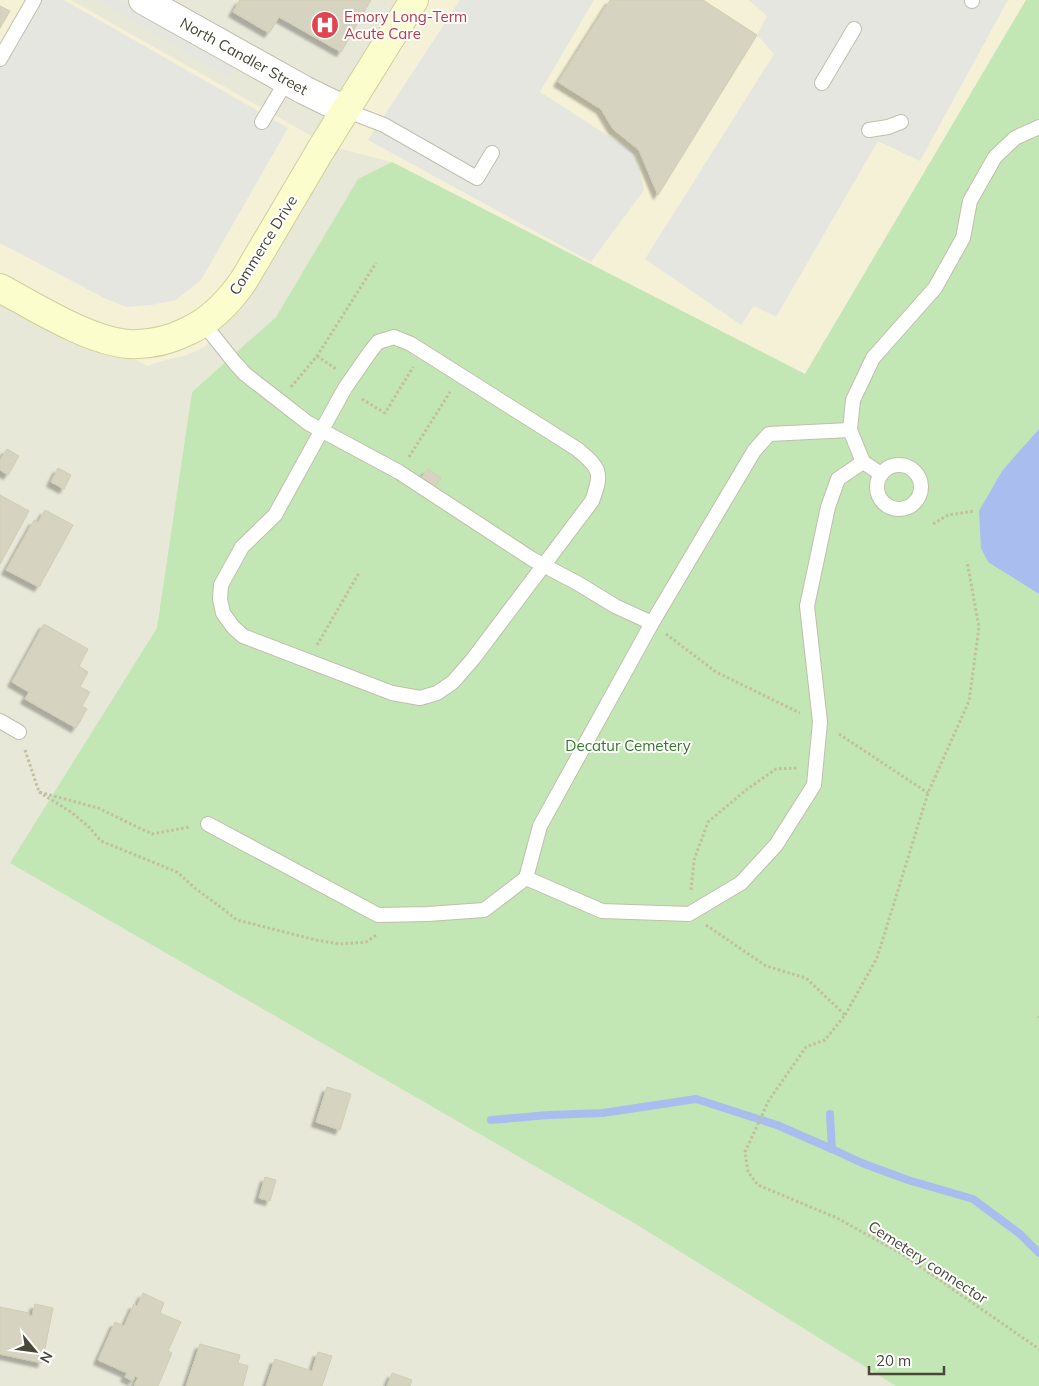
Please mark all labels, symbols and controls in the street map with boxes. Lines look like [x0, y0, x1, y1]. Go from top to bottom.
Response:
place label: Emory Long-Term Acute Care [344, 7, 467, 43]
hospital icon: Emory Long-Term Acute Care [310, 10, 340, 40]
street label: North Candler Street [177, 13, 311, 99]
street label: Commerce Drive [225, 192, 301, 298]
park label: Decatur Cemetery [565, 736, 691, 755]
street label: Cemetery connector [865, 1216, 992, 1308]
north arrow [10, 1326, 60, 1376]
scale bar [869, 1344, 944, 1376]
text: N [36, 1348, 57, 1366]
text: 20 m [876, 1351, 911, 1370]

